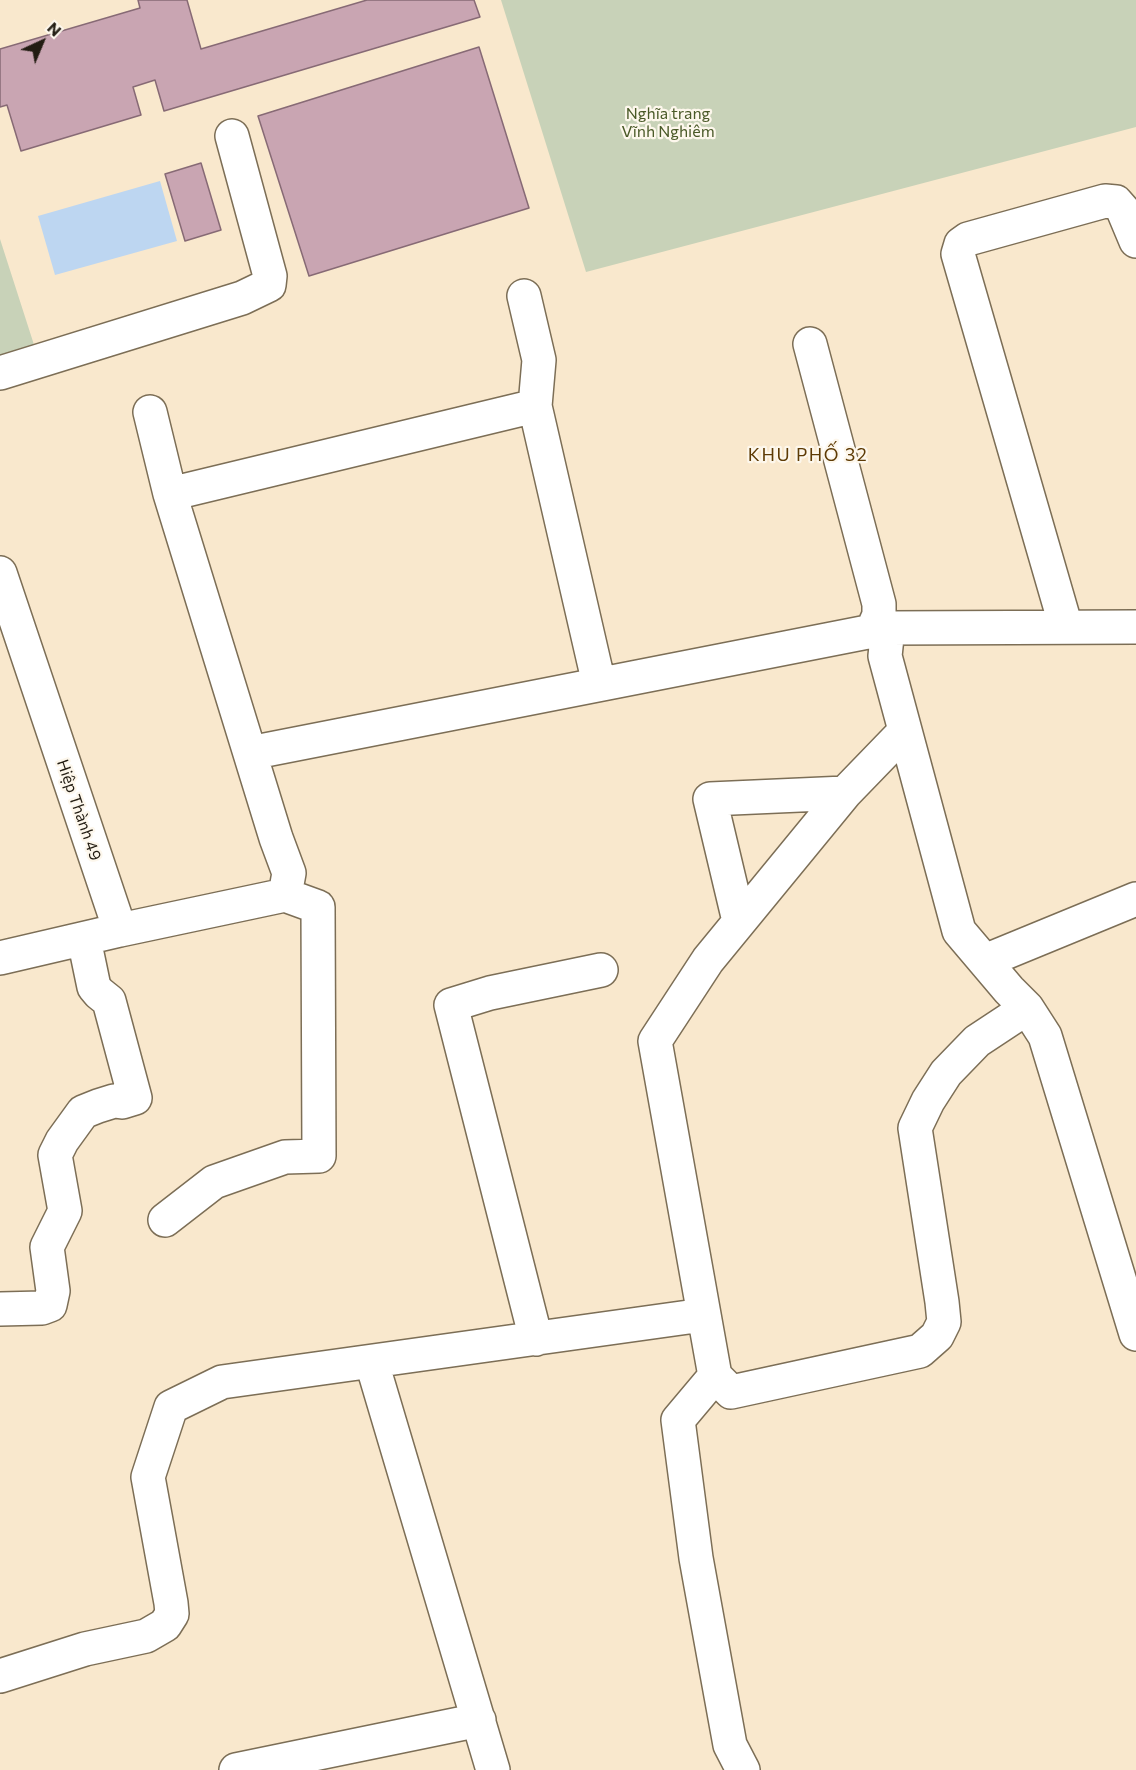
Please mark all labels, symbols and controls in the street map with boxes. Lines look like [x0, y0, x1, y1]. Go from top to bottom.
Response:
north arrow [12, 12, 72, 72]
text: N [44, 18, 66, 40]
park label: Nghĩa trang Vĩnh Nghiêm [621, 104, 715, 142]
district label: KHU PHỐ 32 [748, 444, 868, 466]
street label: Hiệp Thành 49 [53, 757, 105, 863]

